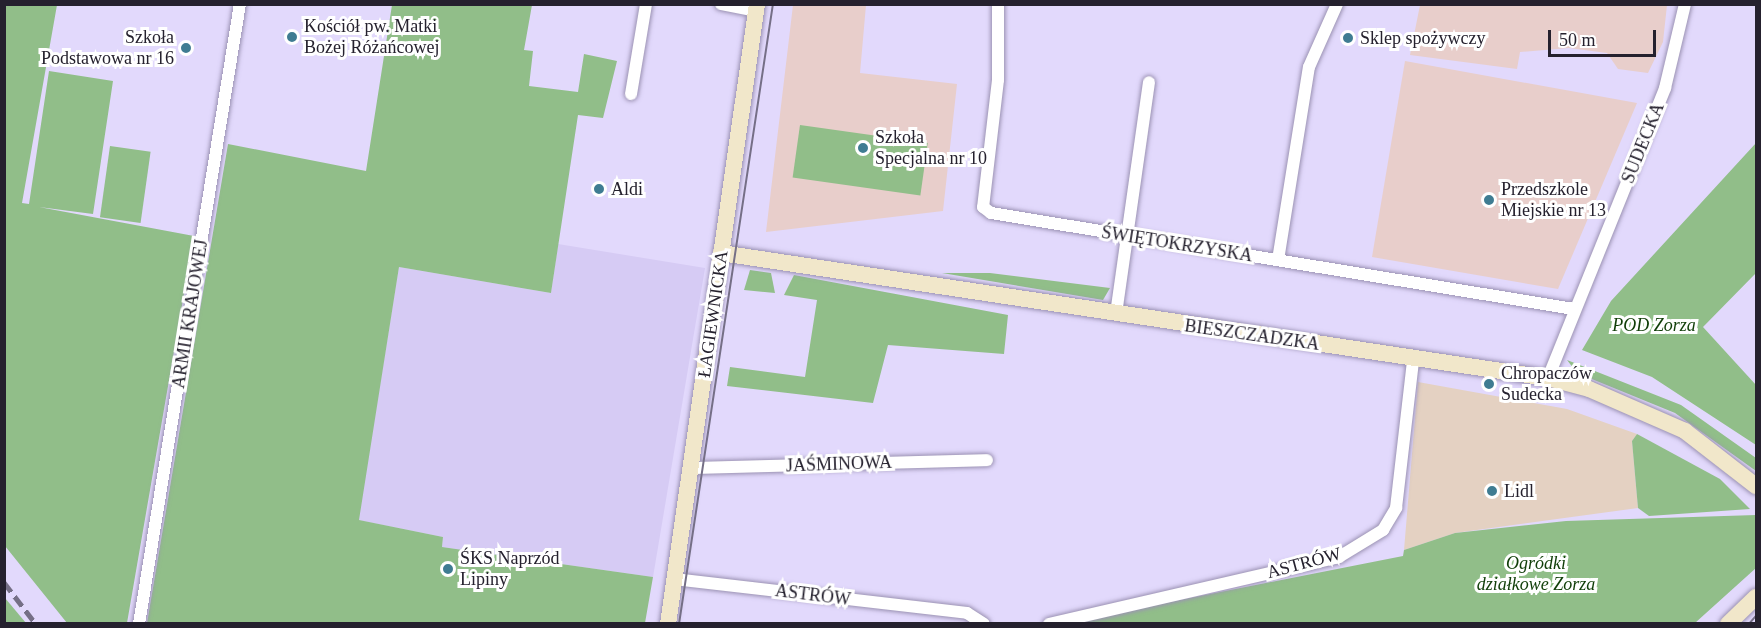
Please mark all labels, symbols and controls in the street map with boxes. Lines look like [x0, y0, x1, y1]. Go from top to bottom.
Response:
place label: Kościół pw. Matki Bożej Różańcowej [304, 16, 439, 58]
scale bar [1551, 18, 1659, 56]
place label: Szkoła Podstawowa nr 16 [41, 27, 174, 70]
place label: Sklep spożywczy [1360, 27, 1485, 49]
marker: Kościół pw. Matki Bożej Różańcowej [285, 30, 299, 44]
text: 50 m [1559, 30, 1596, 50]
marker: Sklep spożywczy [1341, 31, 1355, 45]
marker: Szkoła Podstawowa nr 16 [179, 41, 193, 55]
street label: SUDECKA [1617, 100, 1669, 186]
place label: Szkoła Specjalna nr 10 [875, 127, 987, 170]
marker: Szkoła Specjalna nr 10 [856, 141, 870, 155]
place label: Aldi [611, 178, 643, 200]
place label: Przedszkole Miejskie nr 13 [1501, 179, 1606, 222]
marker: Aldi [592, 182, 606, 196]
marker: Przedszkole Miejskie nr 13 [1482, 193, 1496, 207]
street label: ŚWIĘTOKRZYSKA [1100, 221, 1254, 267]
street label: ARMII KRAJOWEJ [168, 238, 212, 390]
street label: ŁAGIEWNICKA [693, 249, 733, 379]
park label: POD Zorza [1612, 314, 1696, 336]
street label: BIESZCZADZKA [1183, 315, 1321, 355]
place label: Chropaczów Sudecka [1501, 363, 1592, 406]
marker: Chropaczów Sudecka [1482, 377, 1496, 391]
street label: JAŚMINOWA [786, 451, 892, 477]
place label: Lidl [1504, 480, 1534, 502]
marker: Lidl [1485, 484, 1499, 498]
street label: ASTRÓW [1265, 543, 1343, 583]
place label: ŚKS Naprzód Lipiny [460, 548, 559, 590]
park label: Ogródki działkowe Zorza [1477, 553, 1595, 596]
marker: ŚKS Naprzód Lipiny [441, 562, 455, 576]
street label: ASTRÓW [774, 580, 852, 610]

